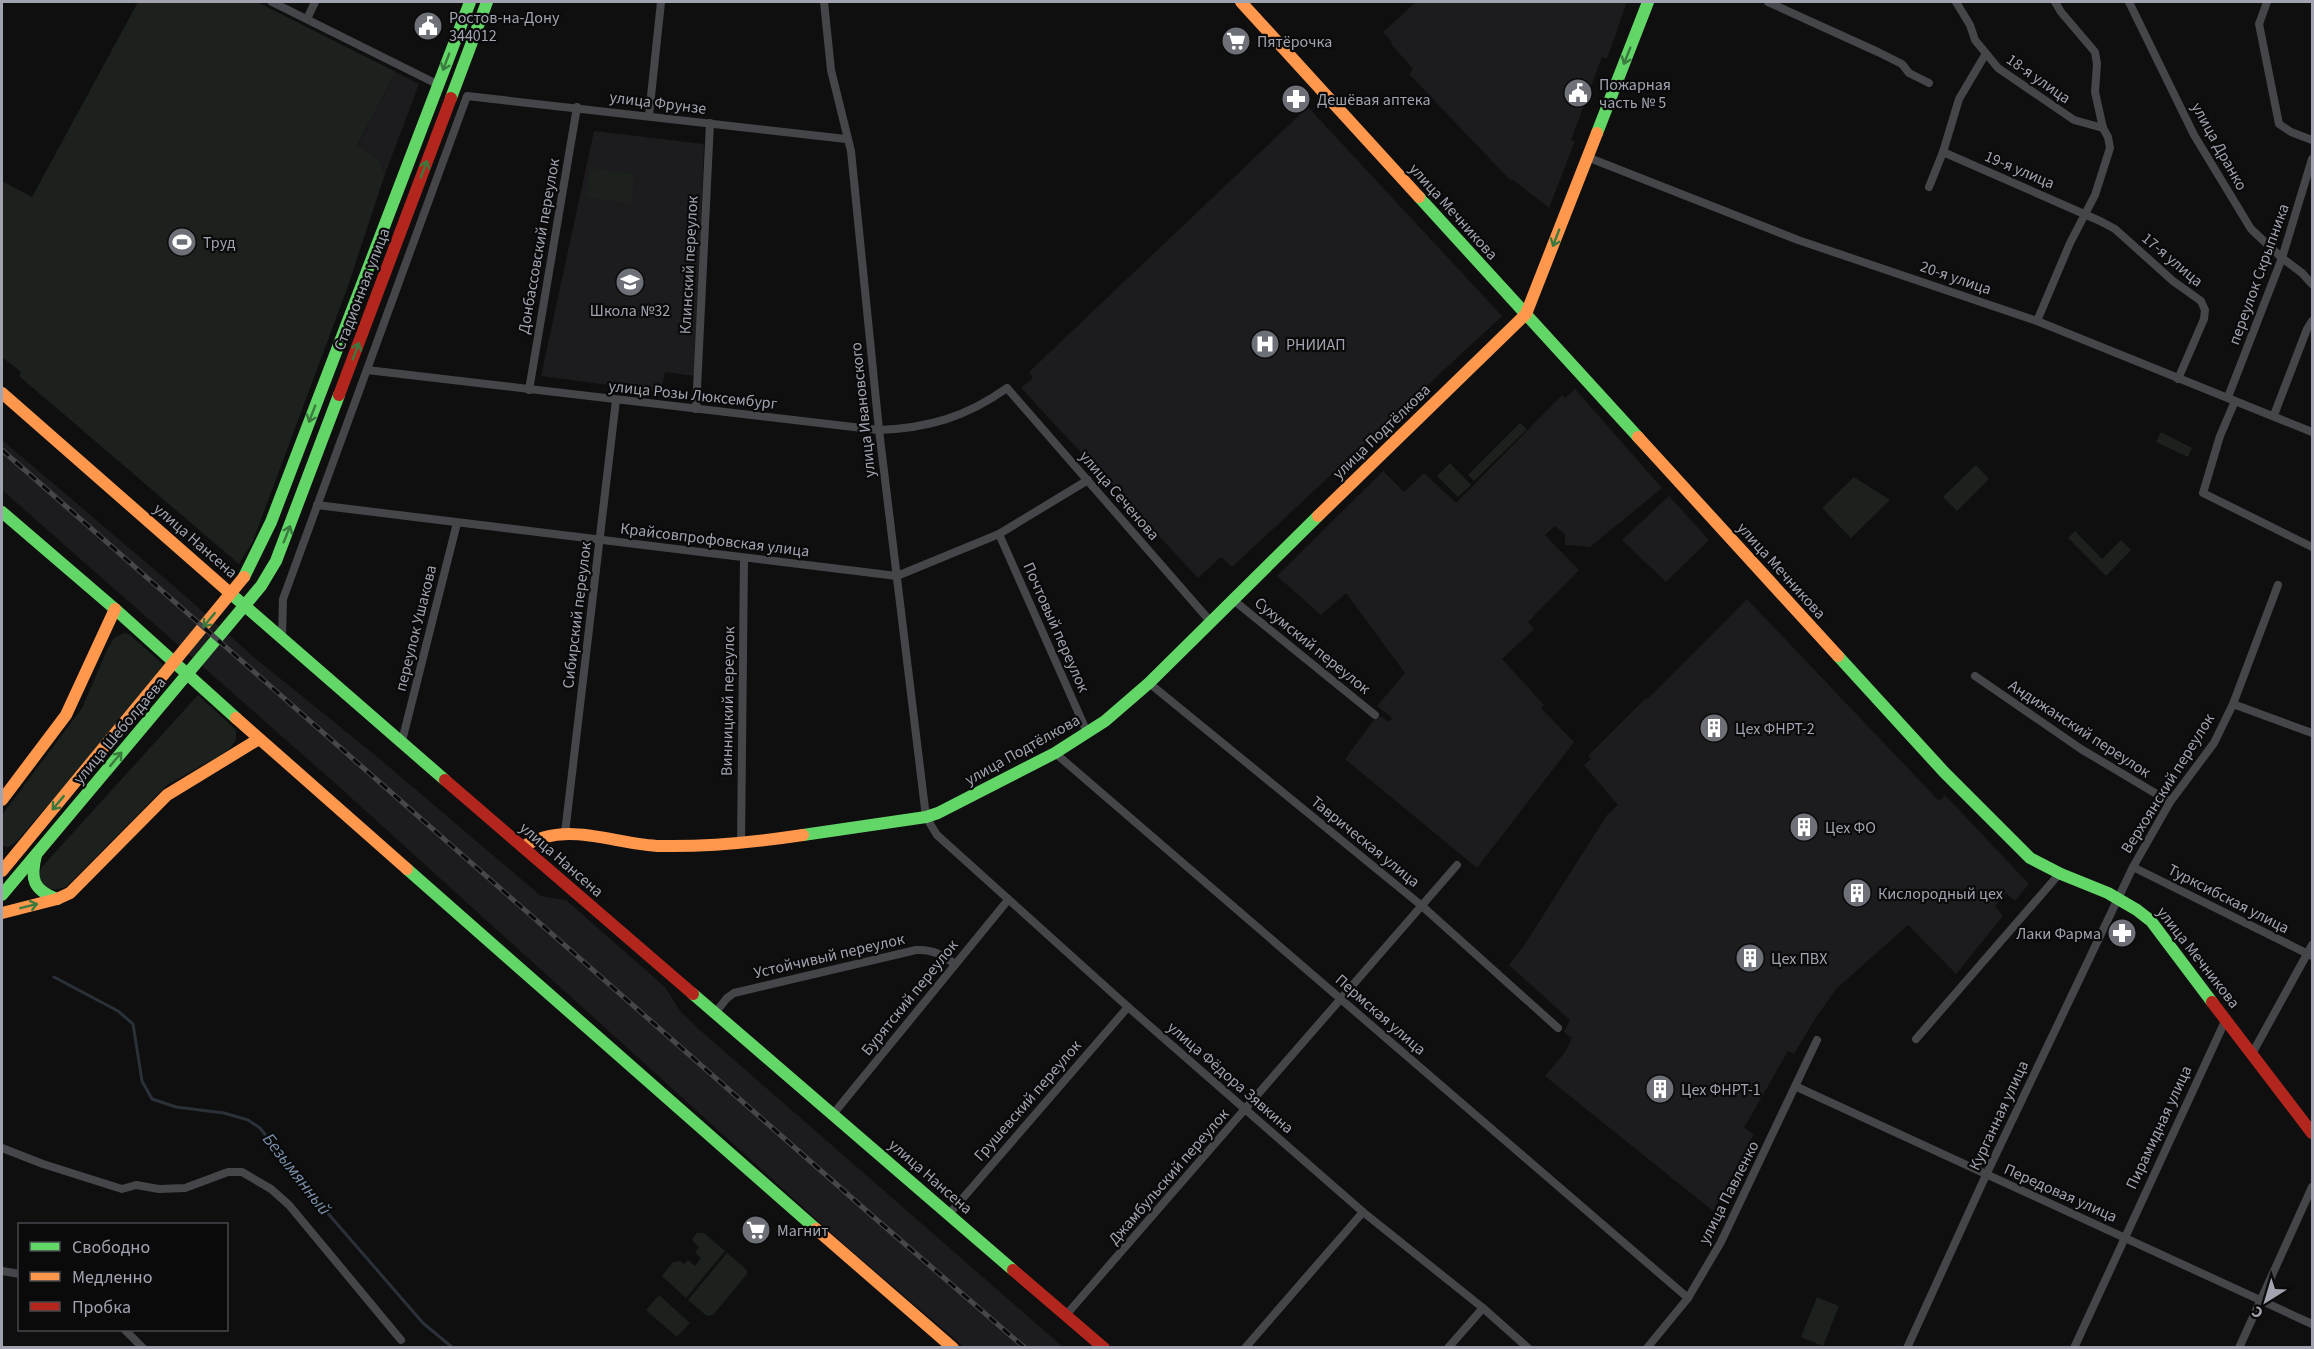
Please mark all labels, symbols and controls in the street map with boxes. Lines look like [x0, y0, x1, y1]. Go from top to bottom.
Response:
place label: Ростов-на-Дону 344012 [449, 7, 560, 47]
public building icon: Ростов-на-Дону 344012 [412, 10, 444, 42]
supermarket icon: Пятёрочка [1220, 25, 1252, 57]
place label: Пятёрочка [1257, 31, 1332, 53]
one-way arrow [1620, 46, 1631, 65]
street label: 18-я улица [2002, 49, 2075, 109]
one-way arrow [439, 53, 450, 71]
place label: Пожарная часть № 5 [1599, 74, 1671, 114]
public building icon: Пожарная часть № 5 [1562, 77, 1594, 109]
pharmacy icon: Дешёвая аптека [1280, 83, 1312, 115]
street label: улица Фрунзе [608, 86, 708, 120]
place label: Дешёвая аптека [1317, 89, 1431, 111]
street label: улица Дранко [2186, 98, 2252, 195]
street label: 19-я улица [1981, 145, 2058, 195]
street label: Донбассовский переулок [513, 157, 565, 336]
street label: улица Мечникова [1404, 158, 1503, 265]
one-way arrow [419, 160, 430, 179]
street label: Клинский переулок [674, 195, 704, 335]
street label: переулок Скрыпника [2223, 201, 2295, 348]
street label: Стадионная улица [328, 225, 395, 354]
sports icon: Труд [166, 226, 198, 258]
one-way arrow [1549, 228, 1560, 246]
street label: 17-я улица [2137, 228, 2208, 292]
place label: Труд [203, 232, 236, 254]
street label: 20-я улица [1917, 255, 1994, 300]
school or university icon: Школа №32 [614, 266, 646, 298]
place label: Школа №32 [590, 300, 670, 322]
hospital icon: РНИИАП [1249, 328, 1281, 360]
place label: РНИИАП [1286, 334, 1346, 356]
street label: улица Ивановского [845, 341, 881, 479]
one-way arrow [351, 343, 362, 361]
street label: улица Розы Люксембург [607, 375, 779, 415]
street label: улица Подтёлкова [1328, 379, 1436, 484]
one-way arrow [306, 404, 317, 423]
street label: улица Сеченова [1074, 446, 1164, 545]
street label: улица Нансена [149, 498, 242, 583]
street label: Крайсовпрофовская улица [619, 517, 811, 563]
street label: улица Мечникова [1732, 517, 1831, 624]
one-way arrow [282, 525, 293, 544]
street label: Сибирский переулок [557, 541, 597, 690]
street label: Почтовый переулок [1018, 559, 1095, 696]
street label: переулок Ушакова [390, 563, 442, 694]
street label: Сухумский переулок [1250, 592, 1375, 700]
one-way arrow [202, 612, 216, 627]
street label: Винницкий переулок [716, 626, 740, 776]
street label: улица Шеболдаева [68, 672, 171, 789]
street label: Андижанский переулок [2004, 674, 2155, 783]
street label: улица Подтёлкова [961, 709, 1084, 791]
street label: Верхоянский переулок [2116, 709, 2220, 858]
building icon: Цех ФНРТ-2 [1698, 712, 1730, 744]
place label: Цех ФНРТ-2 [1735, 718, 1815, 740]
one-way arrow [109, 752, 123, 767]
street label: Таврическая улица [1306, 791, 1424, 893]
one-way arrow [51, 795, 64, 811]
building icon: Цех ФО [1788, 811, 1820, 843]
street label: улица Нансена [515, 817, 608, 902]
place label: Цех ФО [1825, 817, 1876, 839]
street label: Турксибская улица [2164, 859, 2293, 939]
building icon: Кислородный цех [1841, 877, 1873, 909]
place label: Кислородный цех [1878, 883, 2003, 905]
one-way arrow [19, 900, 38, 912]
street label: улица Мечникова [2152, 902, 2245, 1013]
pharmacy icon: Лаки Фарма [2106, 917, 2138, 949]
place label: Лаки Фарма [2016, 923, 2101, 945]
street label: Устойчивый переулок [752, 928, 907, 984]
street label: Бурятский переулок [856, 935, 963, 1060]
building icon: Цех ПВХ [1734, 942, 1766, 974]
place label: Цех ПВХ [1771, 948, 1827, 970]
street label: Пермская улица [1330, 969, 1430, 1060]
street label: улица Фёдора Зявкина [1162, 1017, 1298, 1139]
street label: Грушевский переулок [969, 1035, 1087, 1166]
street label: Курганная улица [1964, 1057, 2034, 1174]
street label: Пирамидная улица [2121, 1062, 2197, 1193]
building icon: Цех ФНРТ-1 [1644, 1073, 1676, 1105]
place label: Цех ФНРТ-1 [1681, 1079, 1761, 1101]
street label: Джамбульский переулок [1103, 1104, 1234, 1250]
water label: Безымянный [256, 1128, 337, 1221]
street label: улица Нансена [884, 1134, 977, 1219]
street label: улица Павленко [1693, 1137, 1764, 1248]
street label: Передовая улица [2000, 1158, 2121, 1228]
supermarket icon: Магнит [740, 1214, 772, 1246]
place label: Магнит [777, 1220, 829, 1242]
legend [18, 1223, 228, 1331]
text: Свободно [72, 1235, 150, 1260]
text: Медленно [72, 1265, 152, 1290]
north arrow [2236, 1271, 2296, 1331]
text: Пробка [72, 1295, 131, 1320]
text: С [2247, 1301, 2268, 1324]

